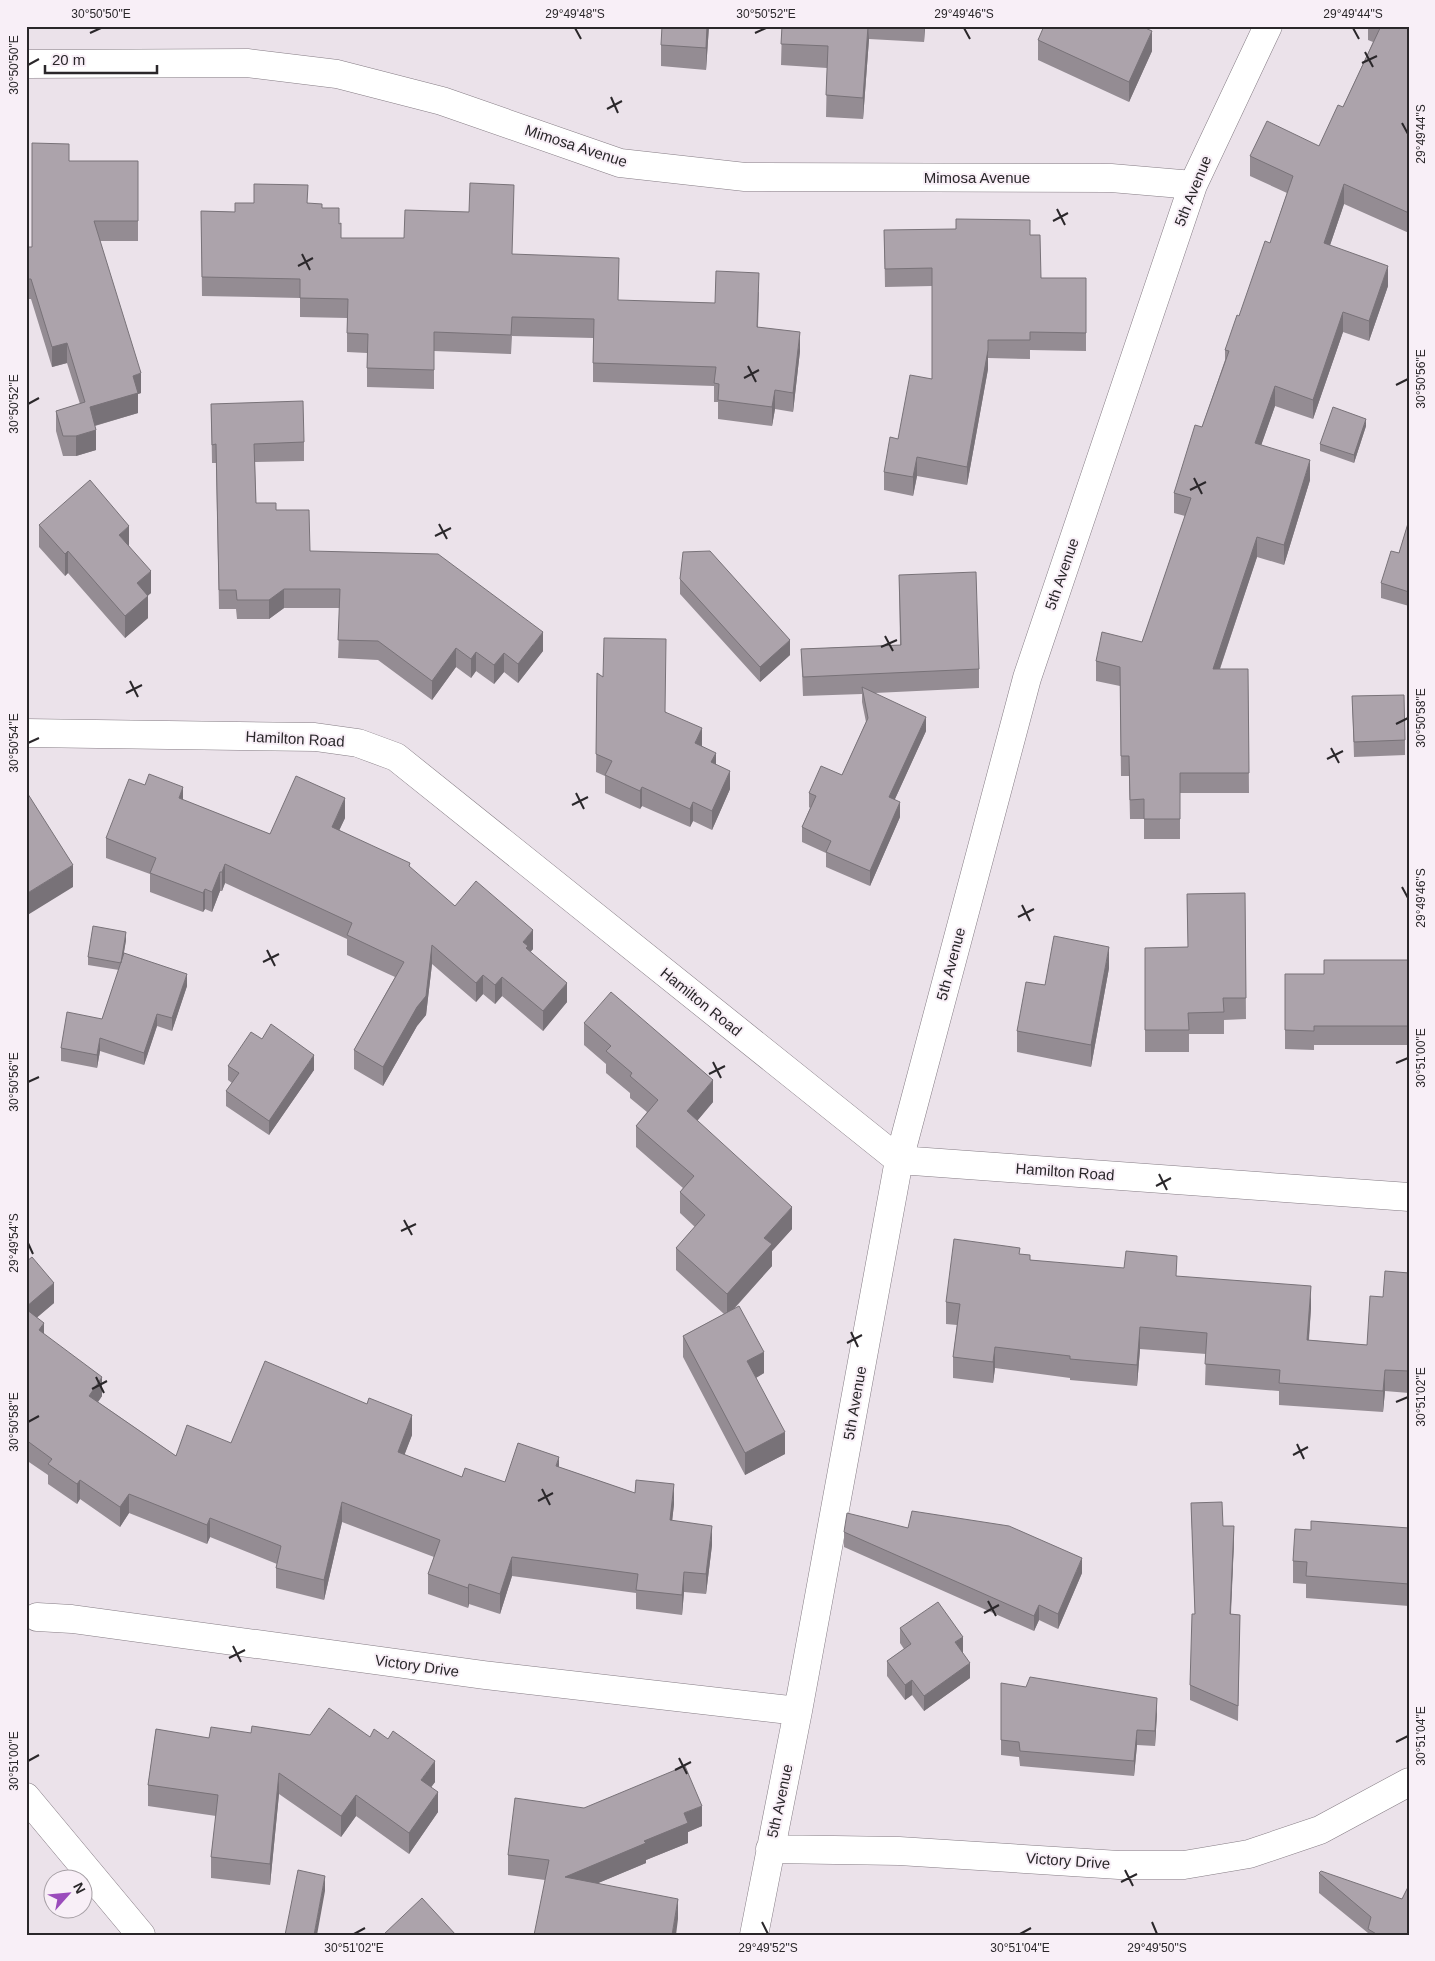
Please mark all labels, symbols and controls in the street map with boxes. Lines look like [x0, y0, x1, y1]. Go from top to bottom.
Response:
text: 30°50'50"E [71, 7, 131, 21]
text: 29°49'48"S [545, 7, 605, 21]
text: 30°50'52"E [736, 7, 796, 21]
text: 29°49'46"S [934, 7, 994, 21]
text: 29°49'44"S [1323, 7, 1383, 21]
text: 30°50'50"E [7, 35, 21, 95]
scale bar [45, 42, 158, 74]
text: 20 m [52, 51, 85, 68]
text: 29°49'44"S [1414, 104, 1428, 164]
street label: Mimosa Avenue [523, 121, 629, 170]
street label: 5th Avenue [1171, 153, 1214, 229]
street label: Mimosa Avenue [924, 169, 1030, 186]
text: 30°50'56"E [1414, 349, 1428, 409]
text: 30°50'52"E [7, 374, 21, 434]
street label: 5th Avenue [1041, 536, 1082, 612]
text: 30°50'58"E [1414, 688, 1428, 748]
text: 30°50'54"E [7, 713, 21, 773]
street label: Hamilton Road [245, 727, 345, 750]
text: 29°49'46"S [1414, 868, 1428, 928]
street label: 5th Avenue [933, 926, 968, 1002]
street label: Hamilton Road [657, 964, 745, 1039]
text: 30°51'00"E [1414, 1028, 1428, 1088]
text: 30°50'56"E [7, 1052, 21, 1112]
street label: Hamilton Road [1015, 1160, 1115, 1183]
text: 29°49'54"S [7, 1213, 21, 1273]
street label: 5th Avenue [840, 1365, 869, 1441]
text: 30°51'02"E [1414, 1367, 1428, 1427]
text: 30°50'58"E [7, 1392, 21, 1452]
street label: Victory Drive [374, 1651, 460, 1680]
text: 30°51'04"E [1414, 1706, 1428, 1766]
text: 30°51'00"E [7, 1731, 21, 1791]
street label: 5th Avenue [763, 1763, 796, 1839]
street label: Victory Drive [1025, 1849, 1111, 1872]
north arrow [42, 1868, 92, 1918]
text: N [70, 1880, 89, 1896]
text: 30°51'02"E [324, 1941, 384, 1955]
text: 29°49'52"S [738, 1941, 798, 1955]
text: 30°51'04"E [990, 1941, 1050, 1955]
text: 29°49'50"S [1127, 1941, 1187, 1955]

